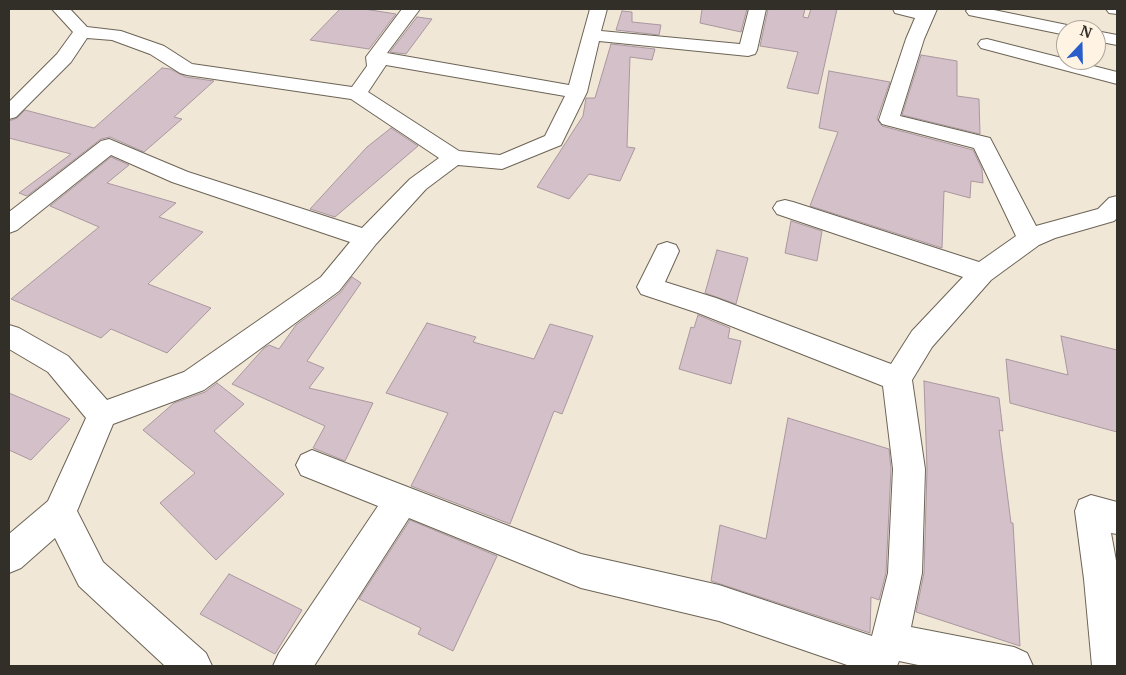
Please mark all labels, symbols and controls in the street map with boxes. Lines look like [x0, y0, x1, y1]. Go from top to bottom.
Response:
north arrow [1056, 20, 1106, 70]
text: N [1078, 22, 1094, 42]

